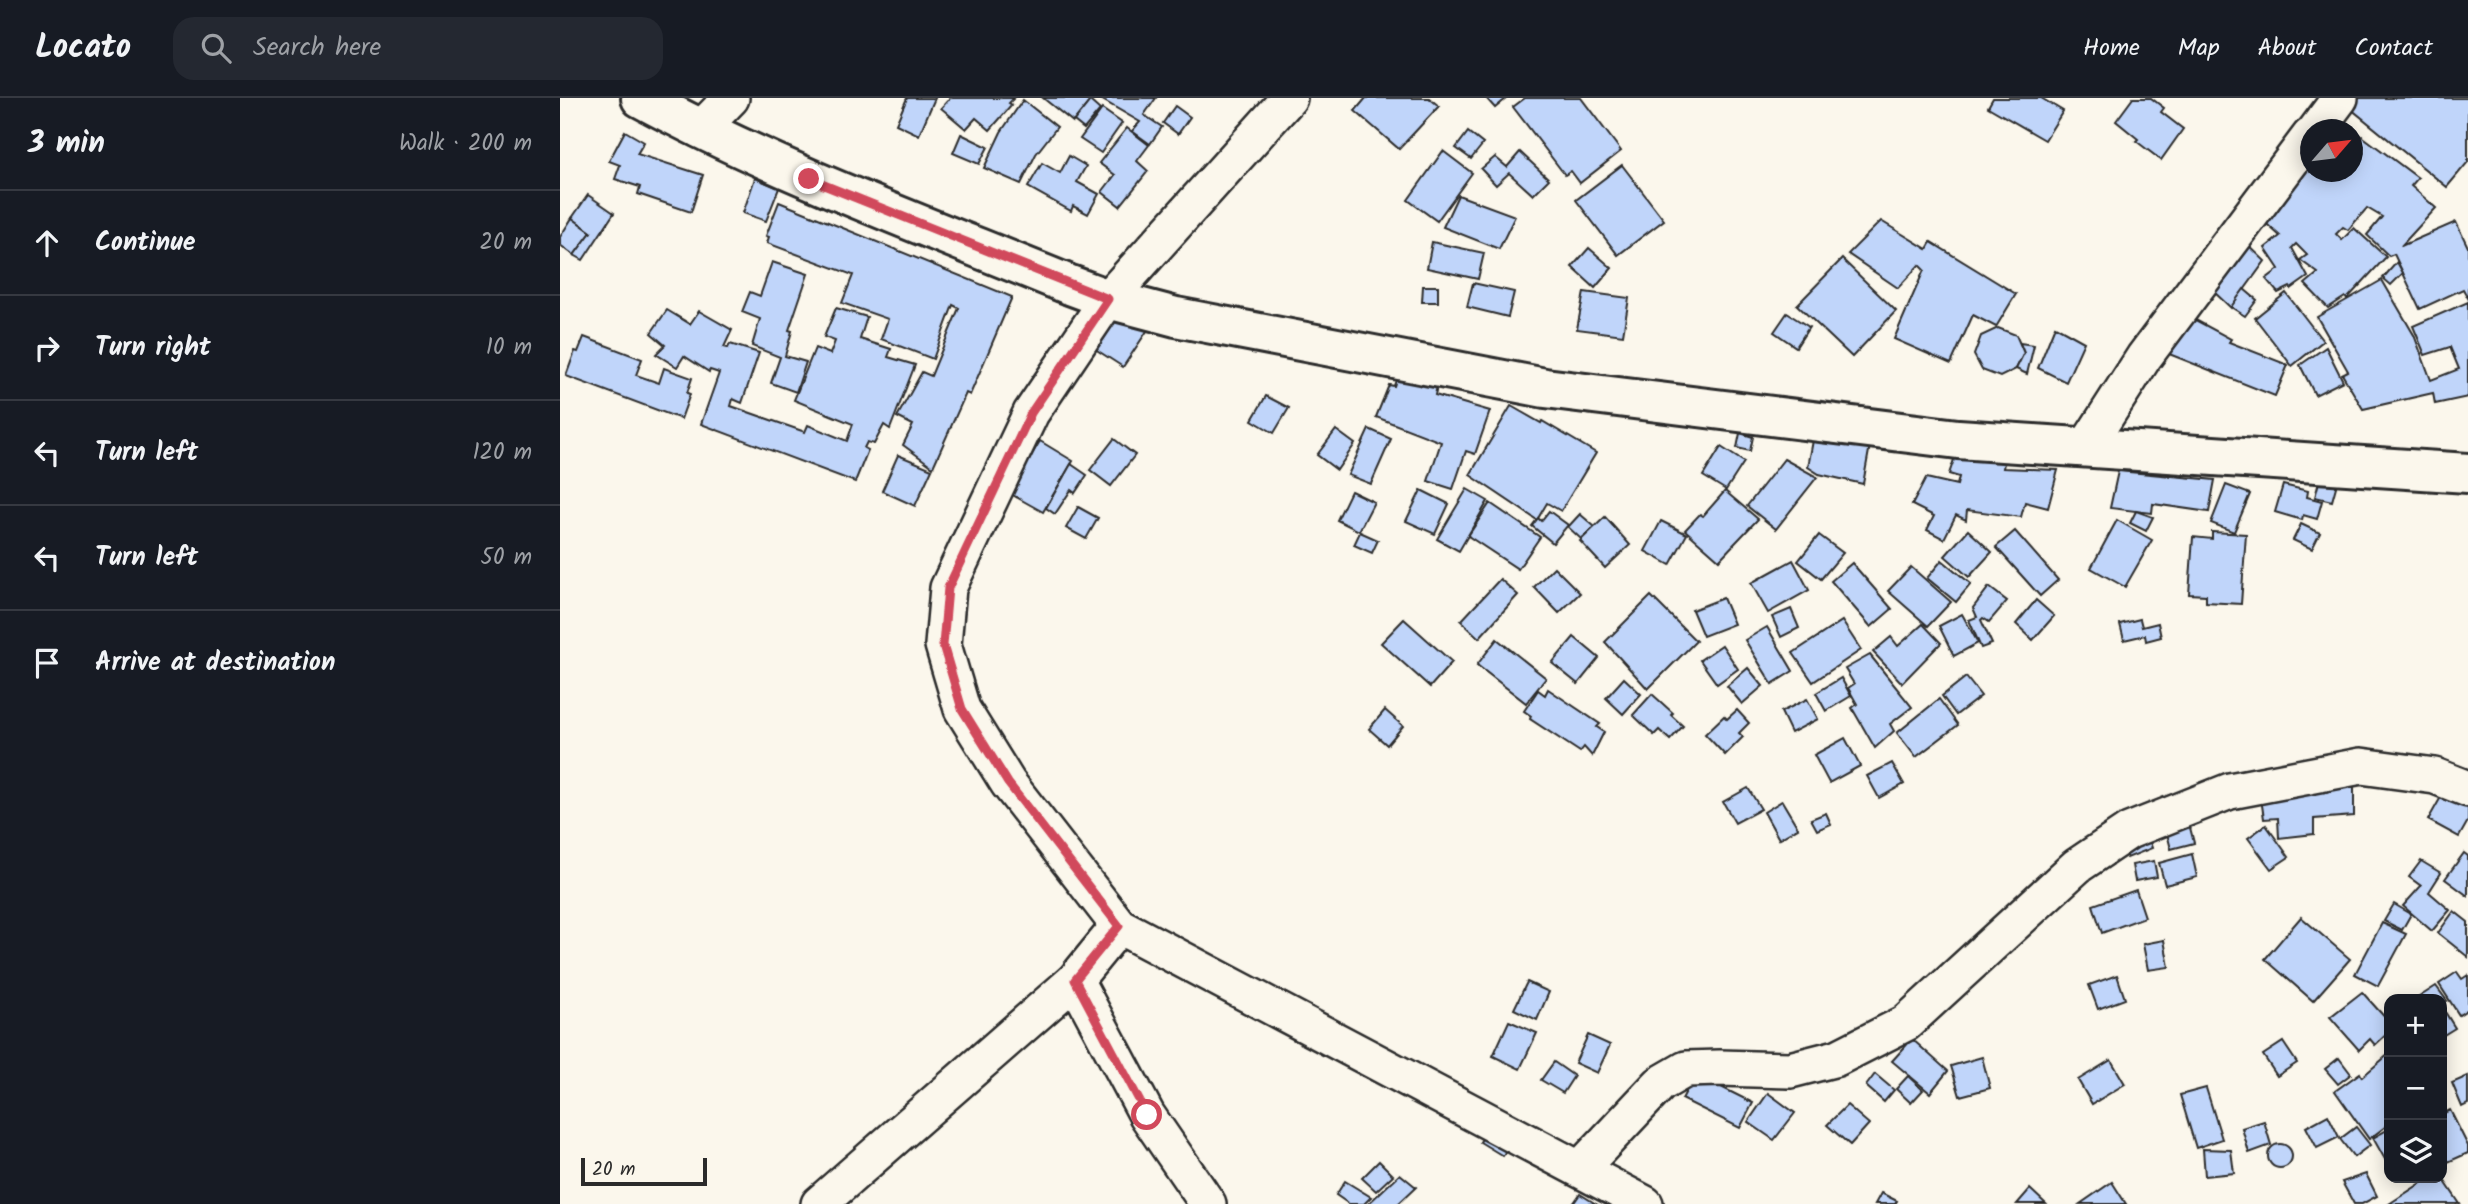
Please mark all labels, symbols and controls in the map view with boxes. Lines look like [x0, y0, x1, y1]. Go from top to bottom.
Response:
search box [173, 17, 663, 80]
text: Locato [35, 22, 131, 75]
text: Search here [253, 27, 381, 69]
icon: search [197, 29, 235, 67]
text: Home [2083, 29, 2140, 68]
text: Map [2178, 29, 2220, 68]
text: About [2258, 29, 2316, 68]
text: Contact [2354, 29, 2433, 68]
north arrow [2300, 119, 2363, 182]
text: 3 min [28, 120, 105, 168]
text: Walk · 200 m [399, 126, 532, 162]
route end [793, 163, 824, 194]
text: Continue [95, 222, 196, 264]
icon: ahead [28, 224, 66, 262]
text: 20 m [480, 225, 532, 261]
text: Turn right [95, 327, 211, 369]
icon: right [28, 329, 66, 367]
text: 10 m [486, 330, 532, 366]
text: Turn left [95, 432, 198, 474]
icon: left [28, 434, 66, 472]
text: 120 m [472, 435, 532, 471]
text: Turn left [95, 537, 198, 579]
icon: left [28, 539, 66, 577]
text: 50 m [481, 540, 532, 576]
text: Arrive at destination [95, 642, 335, 684]
icon: arrive [28, 644, 66, 682]
map controls [2384, 994, 2447, 1183]
button: + [2384, 994, 2447, 1057]
button: − [2384, 1057, 2447, 1120]
route start [1131, 1099, 1162, 1130]
button: layers [2384, 1120, 2447, 1183]
scale bar [581, 1155, 707, 1187]
text: 20 m [592, 1155, 635, 1185]

